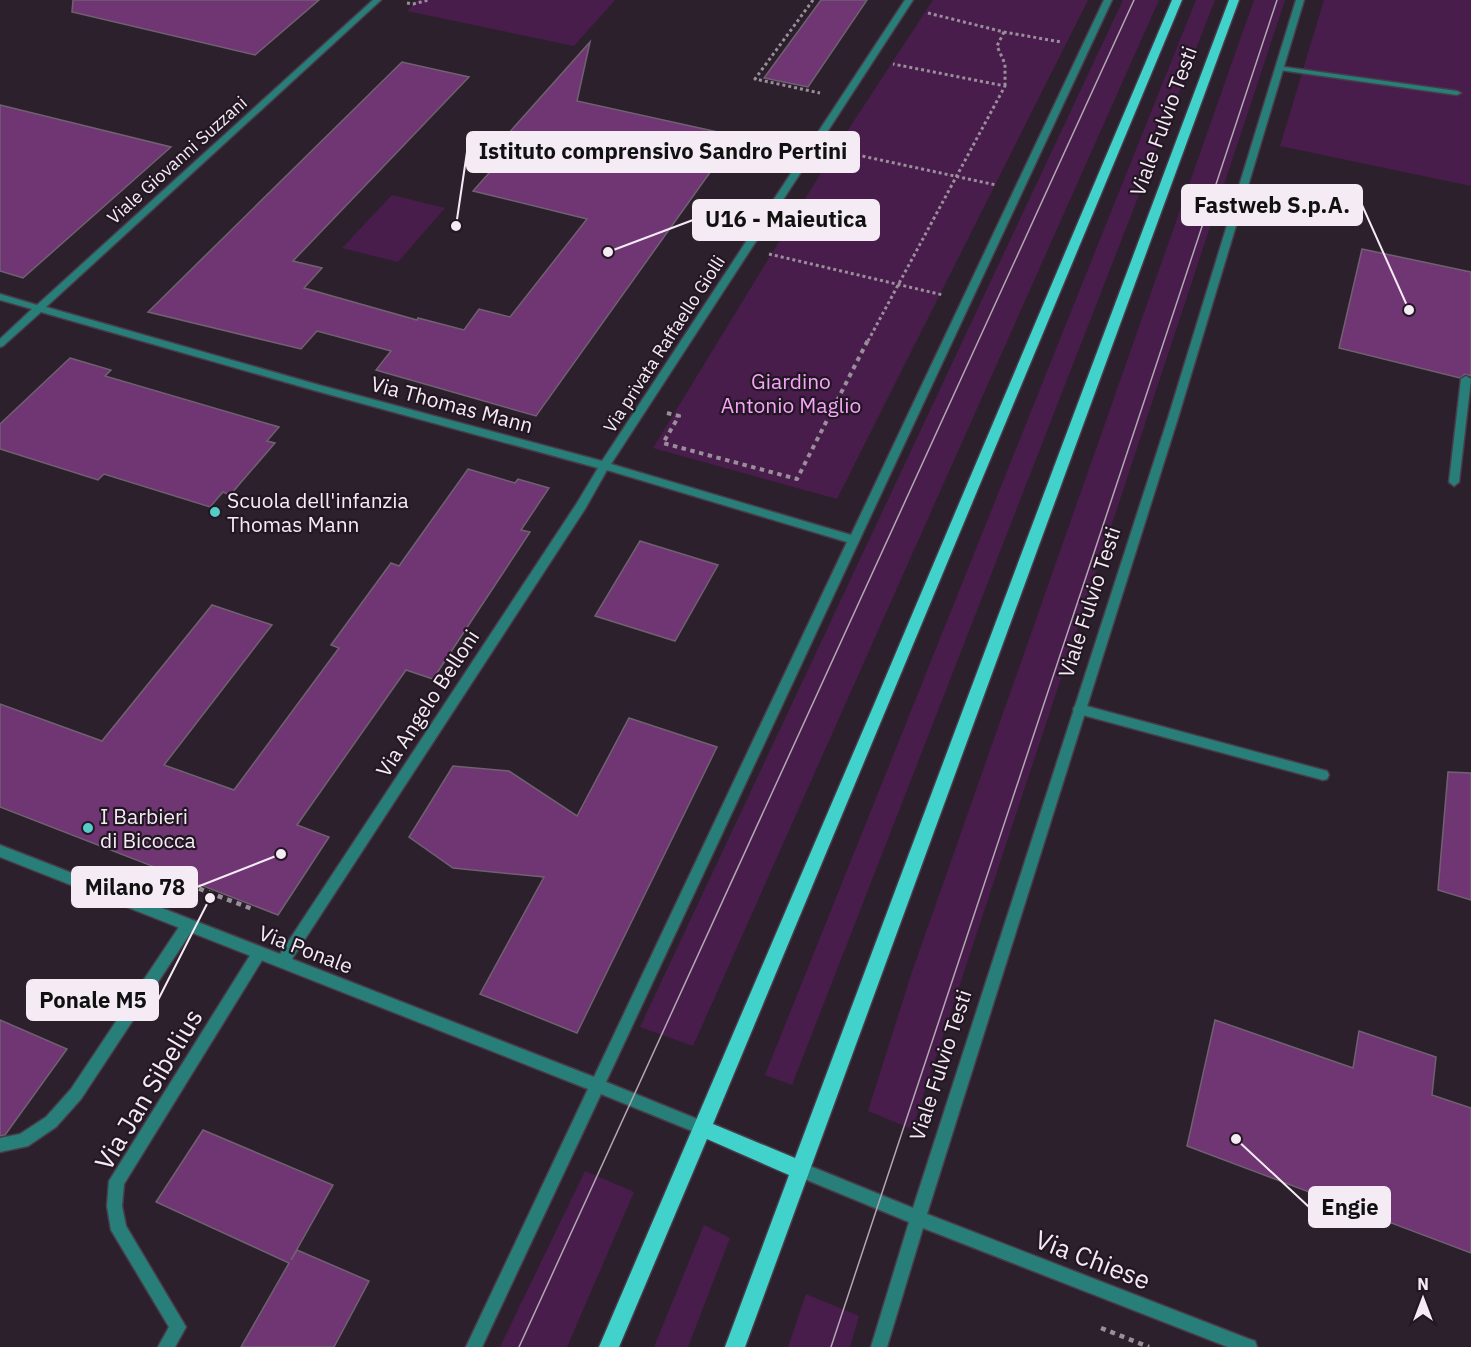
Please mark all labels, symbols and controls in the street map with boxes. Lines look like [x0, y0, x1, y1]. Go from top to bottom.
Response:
street label: Viale Fulvio Testi [1123, 42, 1203, 200]
street label: Viale Giovanni Suzzani [102, 91, 252, 229]
callout: Istituto comprensivo Sandro Pertini [467, 132, 859, 172]
text: Istituto comprensivo Sandro Pertini [479, 136, 847, 165]
callout: Fastweb S.p.A. [1182, 185, 1362, 225]
text: Fastweb S.p.A. [1194, 190, 1350, 219]
callout: U16 - Maieutica [693, 200, 879, 240]
text: U16 - Maieutica [705, 204, 867, 233]
street label: Via privata Raffaello Giolli [598, 251, 730, 437]
park label: Giardino Antonio Maglio [721, 367, 861, 419]
street label: Via Thomas Mann [368, 369, 536, 439]
place label: Scuola dell'infanzia Thomas Mann [227, 486, 409, 538]
marker: Scuola dell'infanzia Thomas Mann [208, 505, 222, 519]
street label: Viale Fulvio Testi [1051, 523, 1127, 681]
street label: Via Angelo Belloni [369, 624, 485, 782]
place label: I Barbieri di Bicocca [100, 802, 196, 854]
marker: I Barbieri di Bicocca [81, 821, 95, 835]
callout: Milano 78 [72, 867, 197, 907]
text: Milano 78 [85, 872, 185, 901]
street label: Via Ponale [255, 918, 357, 980]
callout: Ponale M5 [27, 980, 158, 1020]
text: Ponale M5 [39, 985, 147, 1014]
street label: Viale Fulvio Testi [902, 986, 978, 1144]
street label: Via Jan Sibelius [86, 1002, 210, 1176]
callout: Engie [1309, 1187, 1390, 1227]
text: Engie [1321, 1192, 1379, 1221]
street label: Via Chiese [1030, 1221, 1156, 1297]
north arrow [1393, 1269, 1453, 1329]
text: N [1417, 1274, 1429, 1294]

